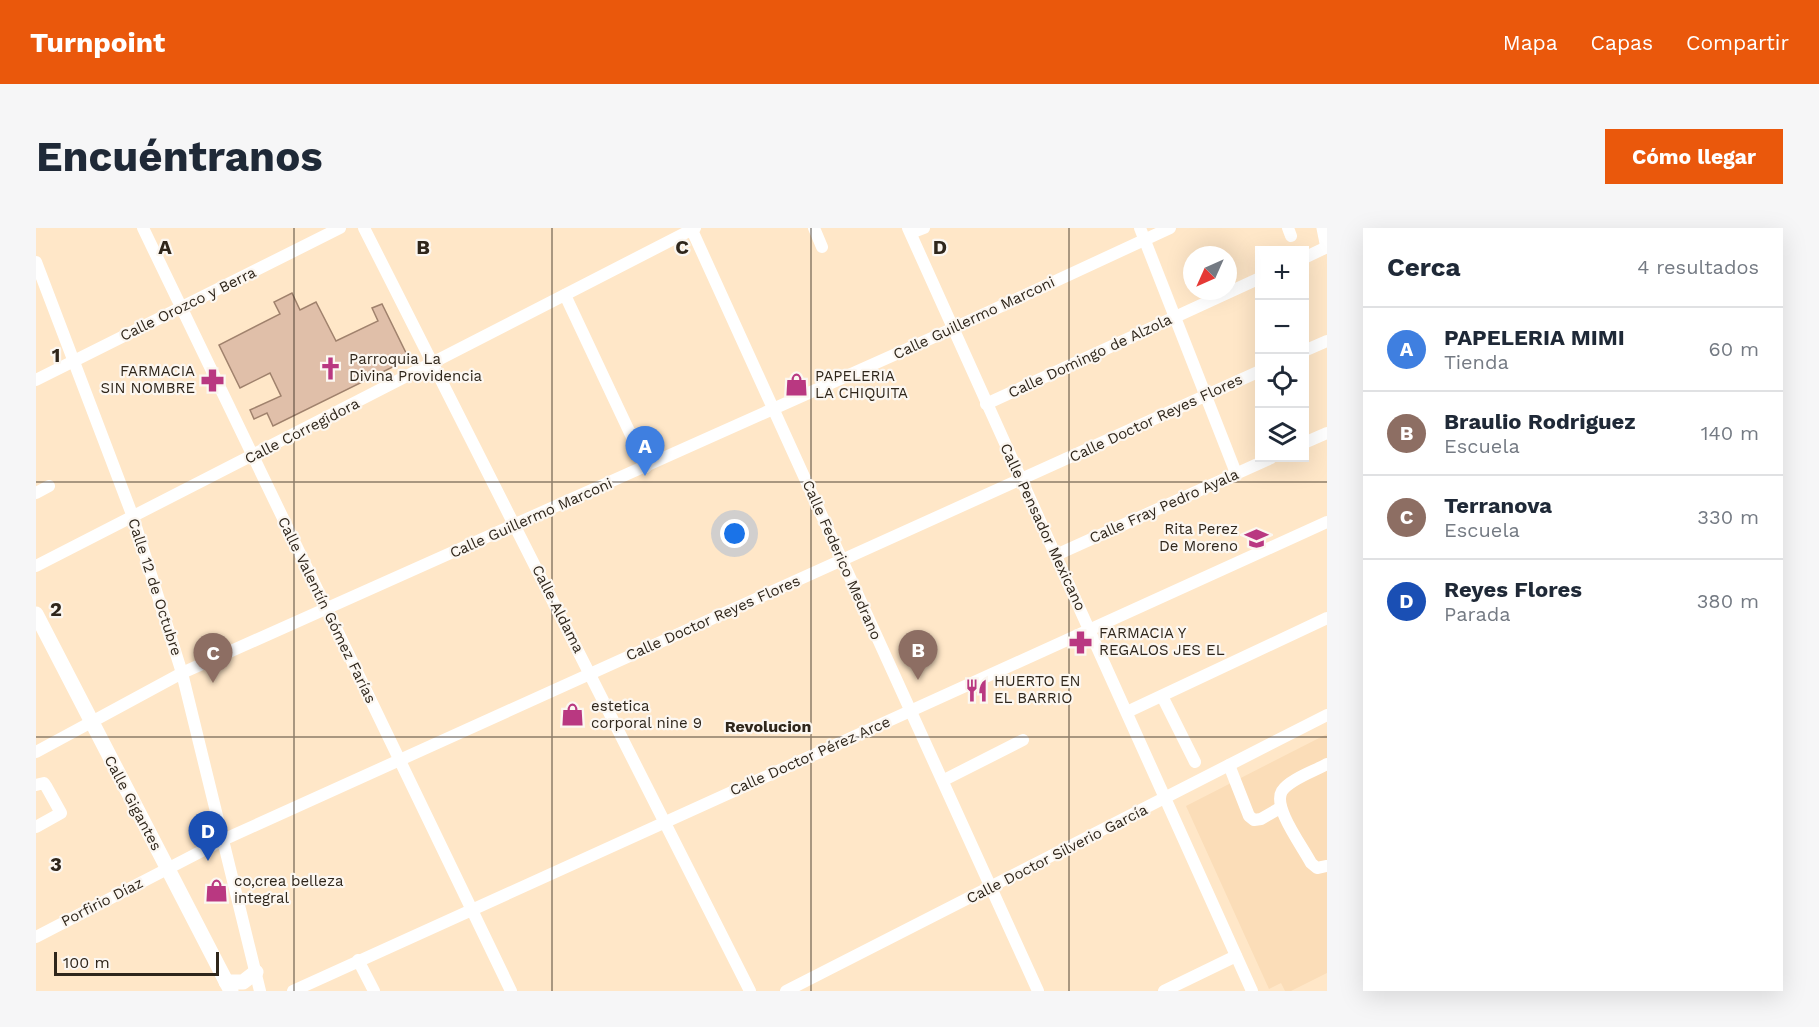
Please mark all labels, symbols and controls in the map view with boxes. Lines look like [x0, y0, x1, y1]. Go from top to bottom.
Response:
text: Turnpoint [30, 26, 165, 59]
text: Mapa [1503, 30, 1558, 55]
text: Capas [1591, 30, 1653, 55]
text: Compartir [1686, 30, 1789, 55]
button: Cómo llegar [1605, 129, 1783, 184]
text: Encuéntranos [36, 132, 323, 181]
text: A [158, 235, 172, 259]
text: B [416, 235, 430, 259]
text: C [675, 235, 689, 259]
text: D [933, 235, 947, 259]
north arrow [1183, 246, 1237, 300]
map controls [1255, 246, 1309, 462]
button: + [1255, 246, 1309, 300]
text: Cerca [1387, 252, 1461, 282]
text: 4 resultados [1637, 255, 1759, 279]
street label: Calle Orozco y Berra [117, 263, 259, 345]
street label: Calle Guillermo Marconi [890, 273, 1058, 363]
button: − [1255, 300, 1309, 354]
street label: Calle Domingo de Alzola [1005, 310, 1175, 402]
text: PAPELERIA MIMI [1444, 325, 1625, 350]
text: A [1400, 337, 1413, 361]
text: 60 m [1709, 337, 1759, 361]
text: 1 [52, 343, 60, 367]
place label: Parroquia La Divina Providencia [349, 350, 483, 385]
text: Tienda [1444, 350, 1509, 374]
button: locate [1255, 354, 1309, 408]
church icon: Parroquia La Divina Providencia [318, 355, 344, 381]
place label: FARMACIA SIN NOMBRE [100, 362, 195, 397]
pharmacy icon: FARMACIA SIN NOMBRE [200, 367, 226, 393]
place label: PAPELERIA LA CHIQUITA [815, 367, 908, 402]
street label: Calle Doctor Reyes Flores [1067, 370, 1245, 466]
shop icon: PAPELERIA LA CHIQUITA [784, 372, 810, 398]
street label: Calle Corregidora [242, 394, 363, 468]
button: layers [1255, 408, 1309, 462]
text: Braulio Rodriguez [1444, 409, 1636, 434]
text: B [1400, 421, 1413, 445]
text: 140 m [1701, 421, 1759, 445]
pin: A [626, 426, 664, 476]
text: Escuela [1444, 434, 1520, 458]
street label: Calle Pensador Mexicano [996, 440, 1090, 614]
street label: Calle Fray Pedro Ayala [1087, 465, 1242, 547]
street label: Calle Guillermo Marconi [447, 474, 615, 562]
street label: Calle Federico Medrano [799, 477, 885, 643]
text: Terranova [1444, 493, 1552, 518]
text: C [1400, 505, 1413, 529]
text: 330 m [1697, 505, 1759, 529]
street label: Calle Valentín Gómez Farías [274, 514, 380, 706]
street label: Calle 12 de Octubre [124, 516, 186, 658]
text: Escuela [1444, 518, 1520, 542]
your location [720, 519, 749, 548]
place label: Rita Perez De Moreno [1159, 520, 1238, 555]
school or university icon: Rita Perez De Moreno [1243, 525, 1269, 551]
street label: Calle Aldama [528, 562, 588, 656]
street label: Calle Doctor Reyes Flores [623, 571, 803, 665]
text: Reyes Flores [1444, 577, 1582, 602]
text: D [1399, 589, 1414, 613]
text: 380 m [1697, 589, 1759, 613]
text: 2 [50, 597, 62, 621]
text: Parada [1444, 602, 1511, 626]
place label: FARMACIA Y REGALOS JES EL [1099, 624, 1225, 659]
pharmacy icon: FARMACIA Y REGALOS JES EL [1068, 629, 1094, 655]
pin: B [898, 630, 938, 680]
pin: C [194, 634, 232, 683]
place label: HUERTO EN EL BARRIO [994, 672, 1081, 707]
restaurant icon: HUERTO EN EL BARRIO [963, 677, 989, 703]
place label: estetica corporal nine 9 [591, 697, 702, 732]
shop icon: estetica corporal nine 9 [560, 702, 586, 728]
street label: Calle Doctor Pérez Arce [727, 712, 893, 800]
district label: Revolucion [725, 717, 811, 736]
street label: Calle Gigantes [100, 752, 166, 854]
street label: Calle Doctor Silverio García [963, 800, 1151, 908]
pin: D [188, 812, 228, 861]
text: 3 [50, 852, 62, 876]
place label: co,crea belleza integral [234, 872, 344, 907]
street label: Porfirio Díaz [58, 874, 146, 930]
shop icon: co,crea belleza integral [203, 877, 229, 903]
scale bar [54, 949, 219, 976]
text: 100 m [63, 953, 110, 972]

